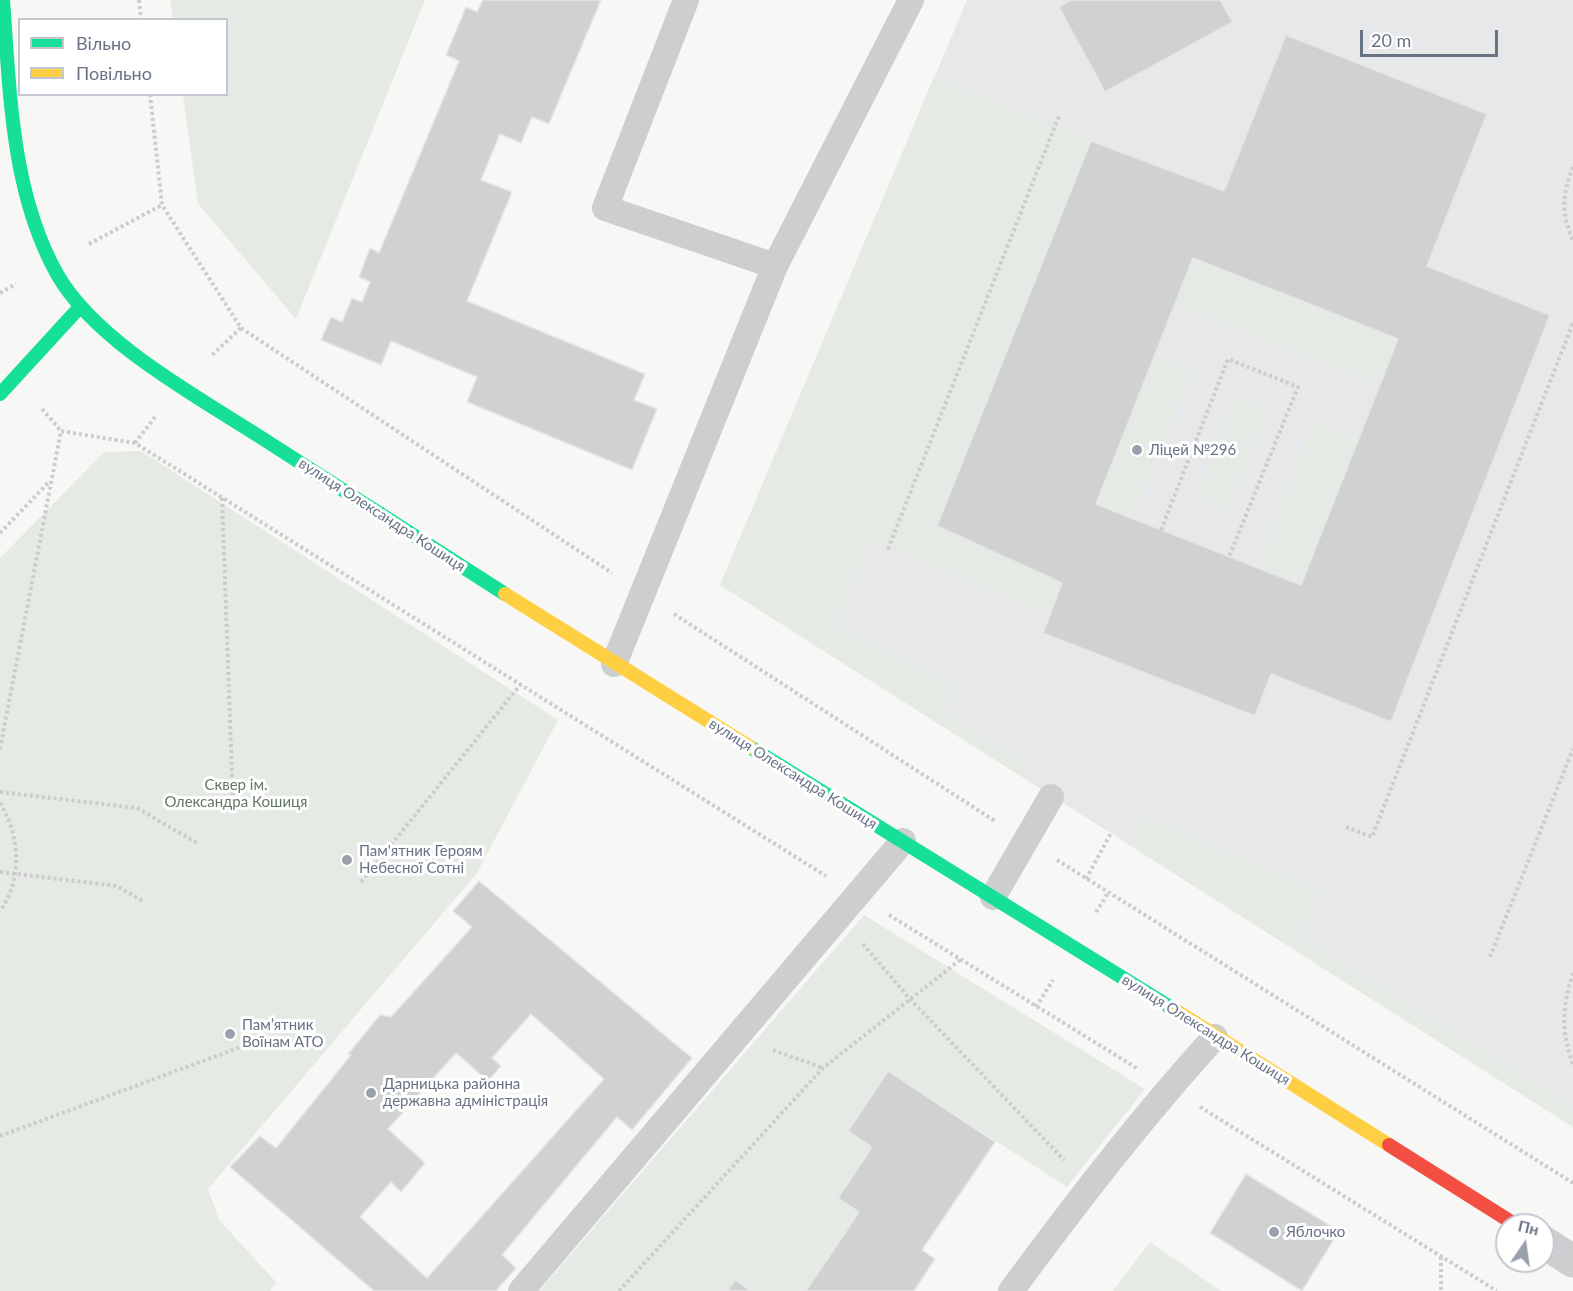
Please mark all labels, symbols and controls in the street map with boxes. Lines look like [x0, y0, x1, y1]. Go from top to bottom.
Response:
legend [18, 18, 228, 96]
scale bar [1363, 18, 1501, 56]
text: 20 m [1371, 29, 1411, 51]
text: Вільно [76, 32, 131, 54]
text: Повільно [76, 62, 152, 84]
place label: Ліцей №296 [1149, 441, 1236, 459]
marker: Ліцей №296 [1130, 443, 1144, 457]
street label: вулиця Олександра Кошиця [295, 454, 469, 576]
street label: вулиця Олександра Кошиця [706, 715, 880, 833]
park label: Сквер ім. Олександра Кошиця [165, 776, 307, 811]
place label: Пам'ятник Героям Небесної Сотні [359, 842, 483, 877]
marker: Пам'ятник Героям Небесної Сотні [340, 853, 354, 867]
street label: вулиця Олександра Кошиця [1119, 971, 1293, 1089]
place label: Пам’ятник Воїнам АТО [242, 1016, 323, 1051]
marker: Пам’ятник Воїнам АТО [223, 1027, 237, 1041]
place label: Дарницька районна державна адміністрація [383, 1075, 548, 1110]
marker: Дарницька районна державна адміністрація [364, 1086, 378, 1100]
north arrow [1495, 1213, 1555, 1273]
text: Пн [1516, 1215, 1541, 1239]
place label: Яблочко [1286, 1223, 1345, 1241]
marker: Яблочко [1267, 1225, 1281, 1239]

